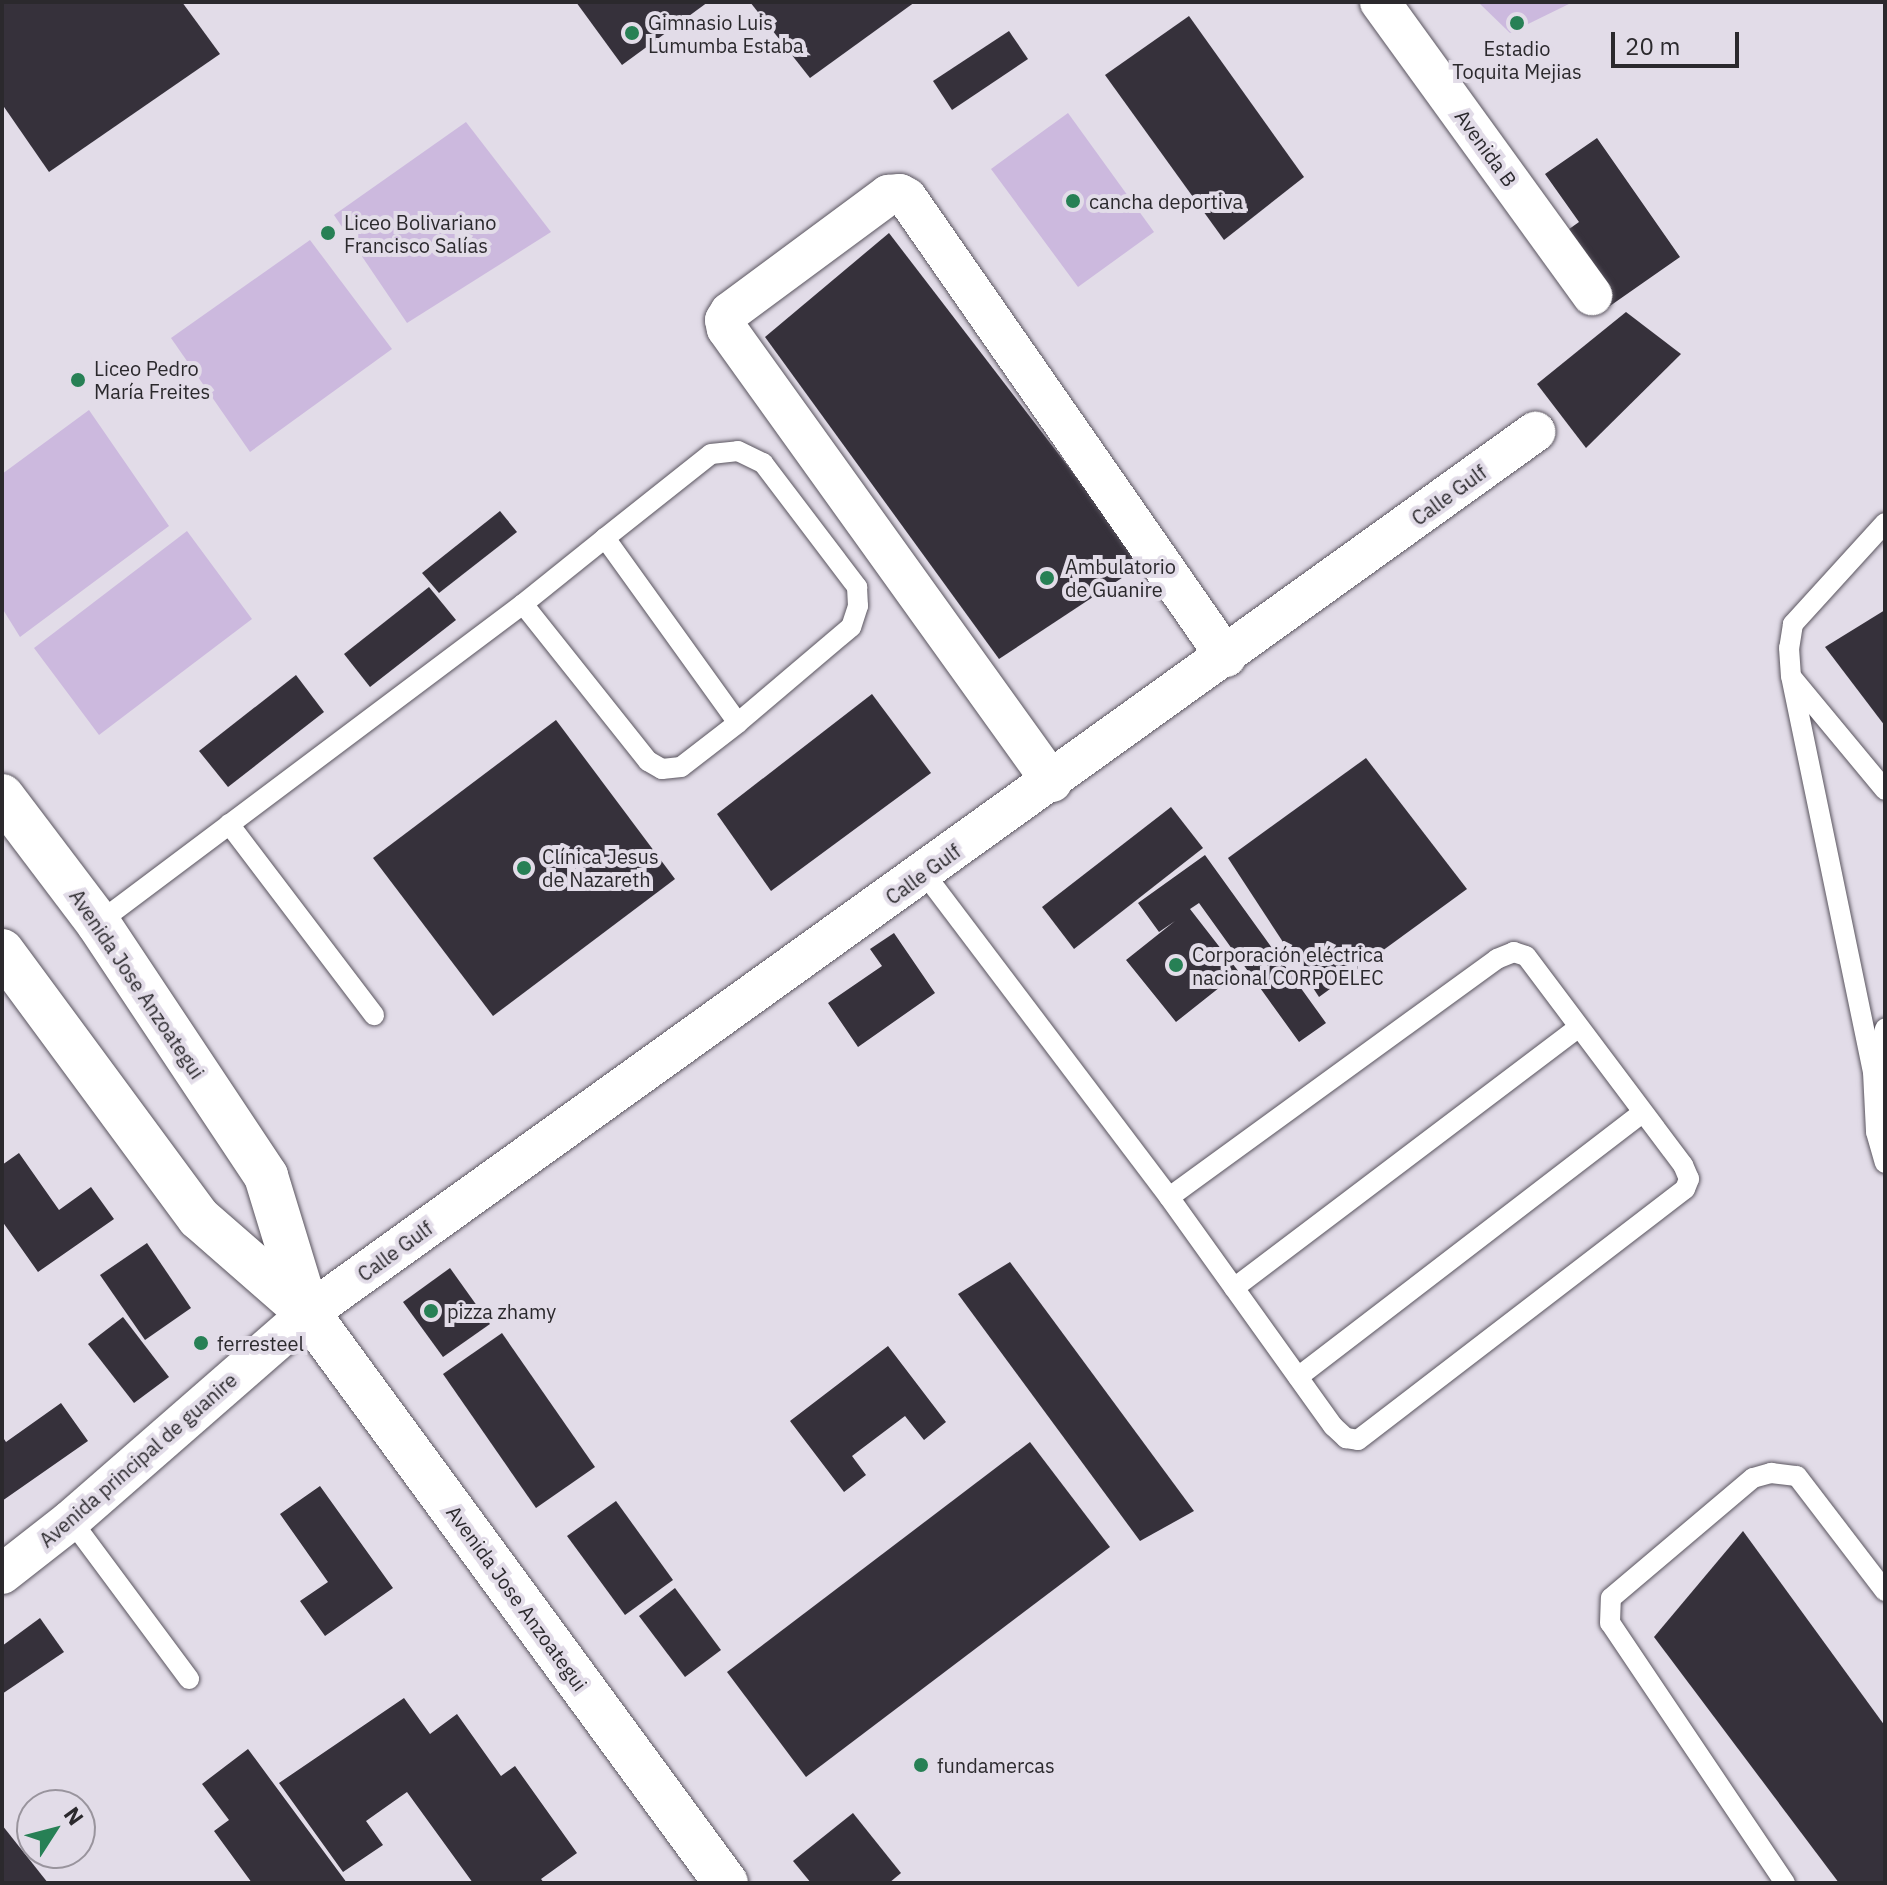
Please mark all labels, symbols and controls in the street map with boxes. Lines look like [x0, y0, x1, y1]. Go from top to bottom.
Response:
place label: Gimnasio Luis Lumumba Estaba [648, 10, 804, 57]
marker: Estadio Toquita Mejias [1508, 14, 1526, 32]
scale bar [1615, 16, 1743, 66]
marker: Gimnasio Luis Lumumba Estaba [623, 24, 641, 42]
text: 20 m [1625, 30, 1680, 62]
place label: Estadio Toquita Mejias [1452, 36, 1582, 83]
street label: Avenida B [1450, 105, 1522, 191]
place label: cancha deportiva [1089, 189, 1243, 213]
marker: cancha deportiva [1064, 192, 1082, 210]
place label: Liceo Bolivariano Francisco Salías [344, 210, 496, 257]
marker: Liceo Bolivariano Francisco Salías [319, 224, 337, 242]
place label: Liceo Pedro María Freites [94, 356, 210, 403]
marker: Liceo Pedro María Freites [69, 371, 87, 389]
street label: Calle Gulf [1407, 460, 1491, 530]
place label: Ambulatorio de Guanire [1065, 554, 1176, 601]
marker: Ambulatorio de Guanire [1036, 567, 1058, 589]
street label: Calle Gulf [881, 839, 965, 909]
place label: Clínica Jesus de Nazareth [542, 844, 659, 891]
marker: Clínica Jesus de Nazareth [513, 857, 535, 879]
street label: Avenida Jose Anzoategui [65, 885, 209, 1083]
place label: Corporación eléctrica nacional CORPOELEC [1192, 942, 1384, 989]
marker: Corporación eléctrica nacional CORPOELEC [1167, 956, 1185, 974]
street label: Calle Gulf [353, 1216, 437, 1286]
place label: pizza zhamy [447, 1299, 556, 1323]
marker: pizza zhamy [422, 1302, 440, 1320]
place label: ferresteel [217, 1331, 304, 1355]
marker: ferresteel [192, 1334, 210, 1352]
street label: Avenida principal de guanire [34, 1368, 242, 1552]
street label: Avenida Jose Anzoategui [442, 1501, 592, 1695]
place label: fundamercas [937, 1753, 1055, 1777]
marker: fundamercas [912, 1756, 930, 1774]
north arrow [16, 1789, 96, 1869]
text: N [58, 1801, 91, 1831]

